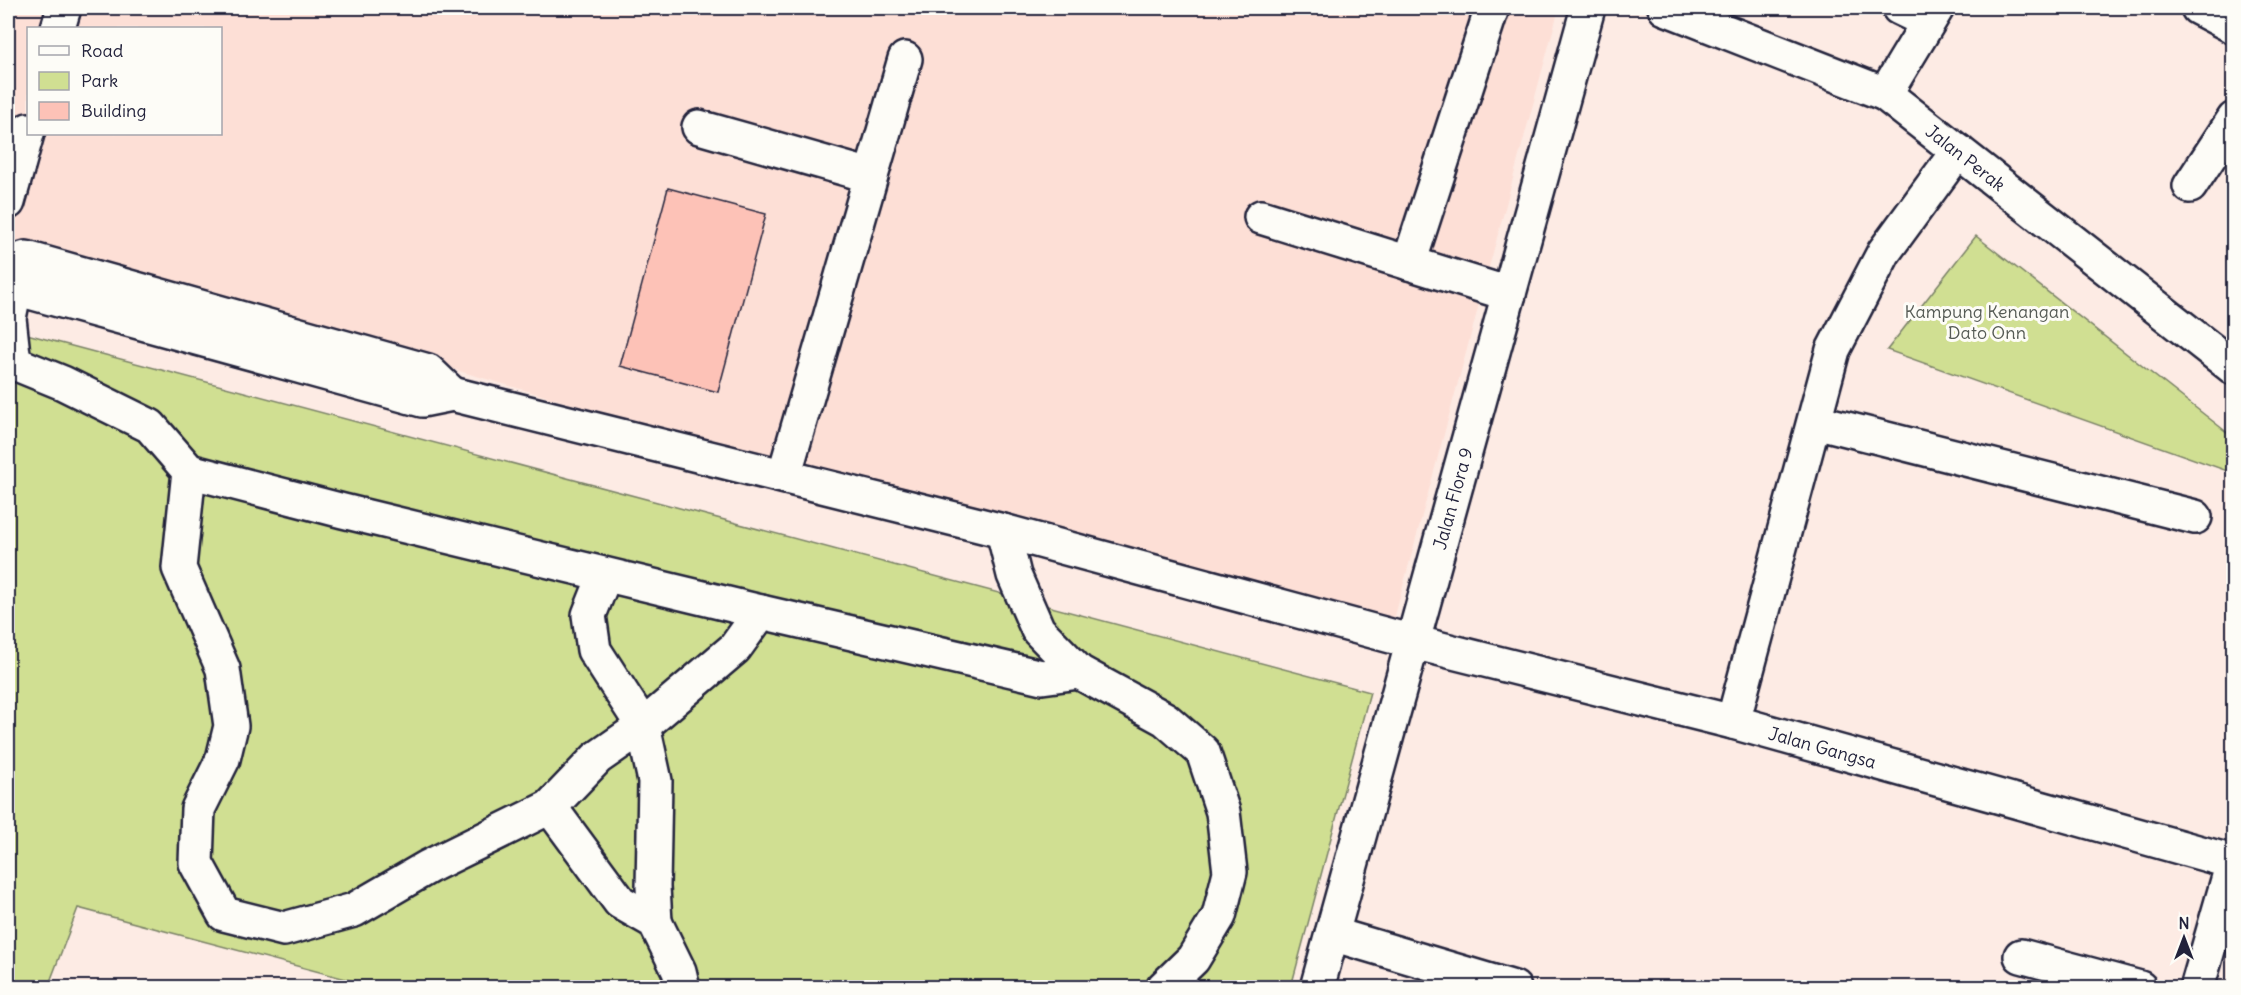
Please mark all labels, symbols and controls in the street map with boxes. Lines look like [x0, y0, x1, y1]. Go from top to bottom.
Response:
legend [27, 27, 222, 135]
text: Road [81, 39, 124, 62]
text: Park [81, 69, 118, 92]
text: Building [81, 99, 146, 122]
street label: Jalan Perak [1921, 119, 2010, 196]
park label: Kampung Kenangan Dato Onn [1905, 300, 2069, 344]
street label: Jalan Flora 9 [1427, 445, 1477, 552]
street label: Jalan Gangsa [1766, 721, 1879, 773]
north arrow [2154, 908, 2214, 968]
text: N [2178, 913, 2190, 933]

